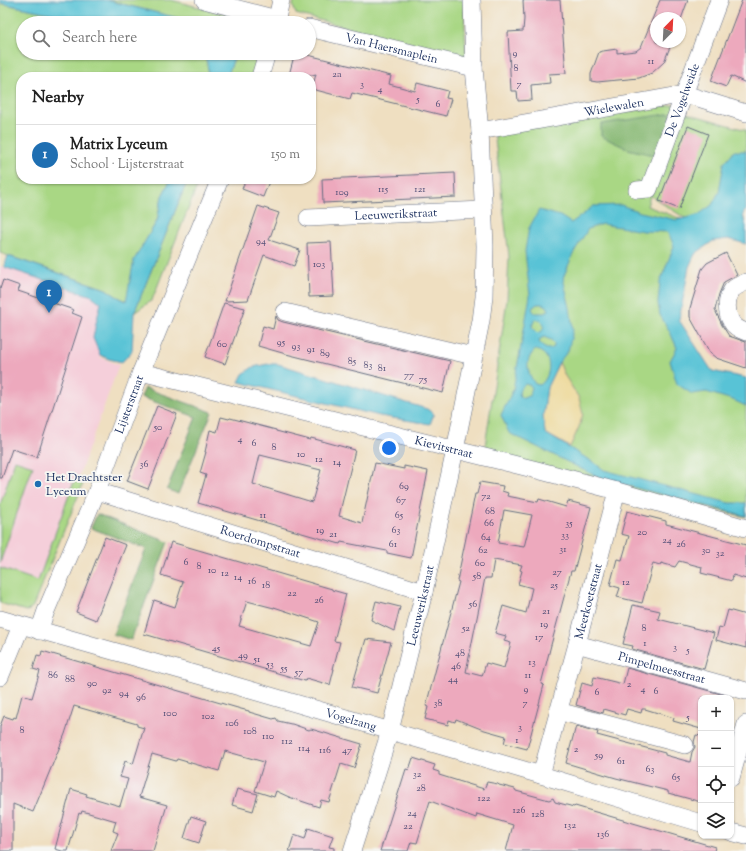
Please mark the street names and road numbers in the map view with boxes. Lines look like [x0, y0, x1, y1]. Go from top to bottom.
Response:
street label: Van Haersmaplein [343, 29, 440, 69]
street label: De Vogelweide [661, 61, 705, 140]
street label: Wielewalen [583, 94, 645, 122]
street label: Leeuwerikstraat [354, 204, 438, 226]
street label: Lijsterstraat [111, 373, 149, 437]
street label: Kievitstraat [413, 432, 475, 464]
street label: Roerdompstraat [218, 522, 302, 563]
street label: Meerkoetstraat [571, 562, 608, 641]
street label: Leeuwerikstraat [403, 564, 440, 648]
street label: Pimpelmeesstraat [616, 648, 707, 689]
street label: Vogelzang [323, 704, 379, 737]

